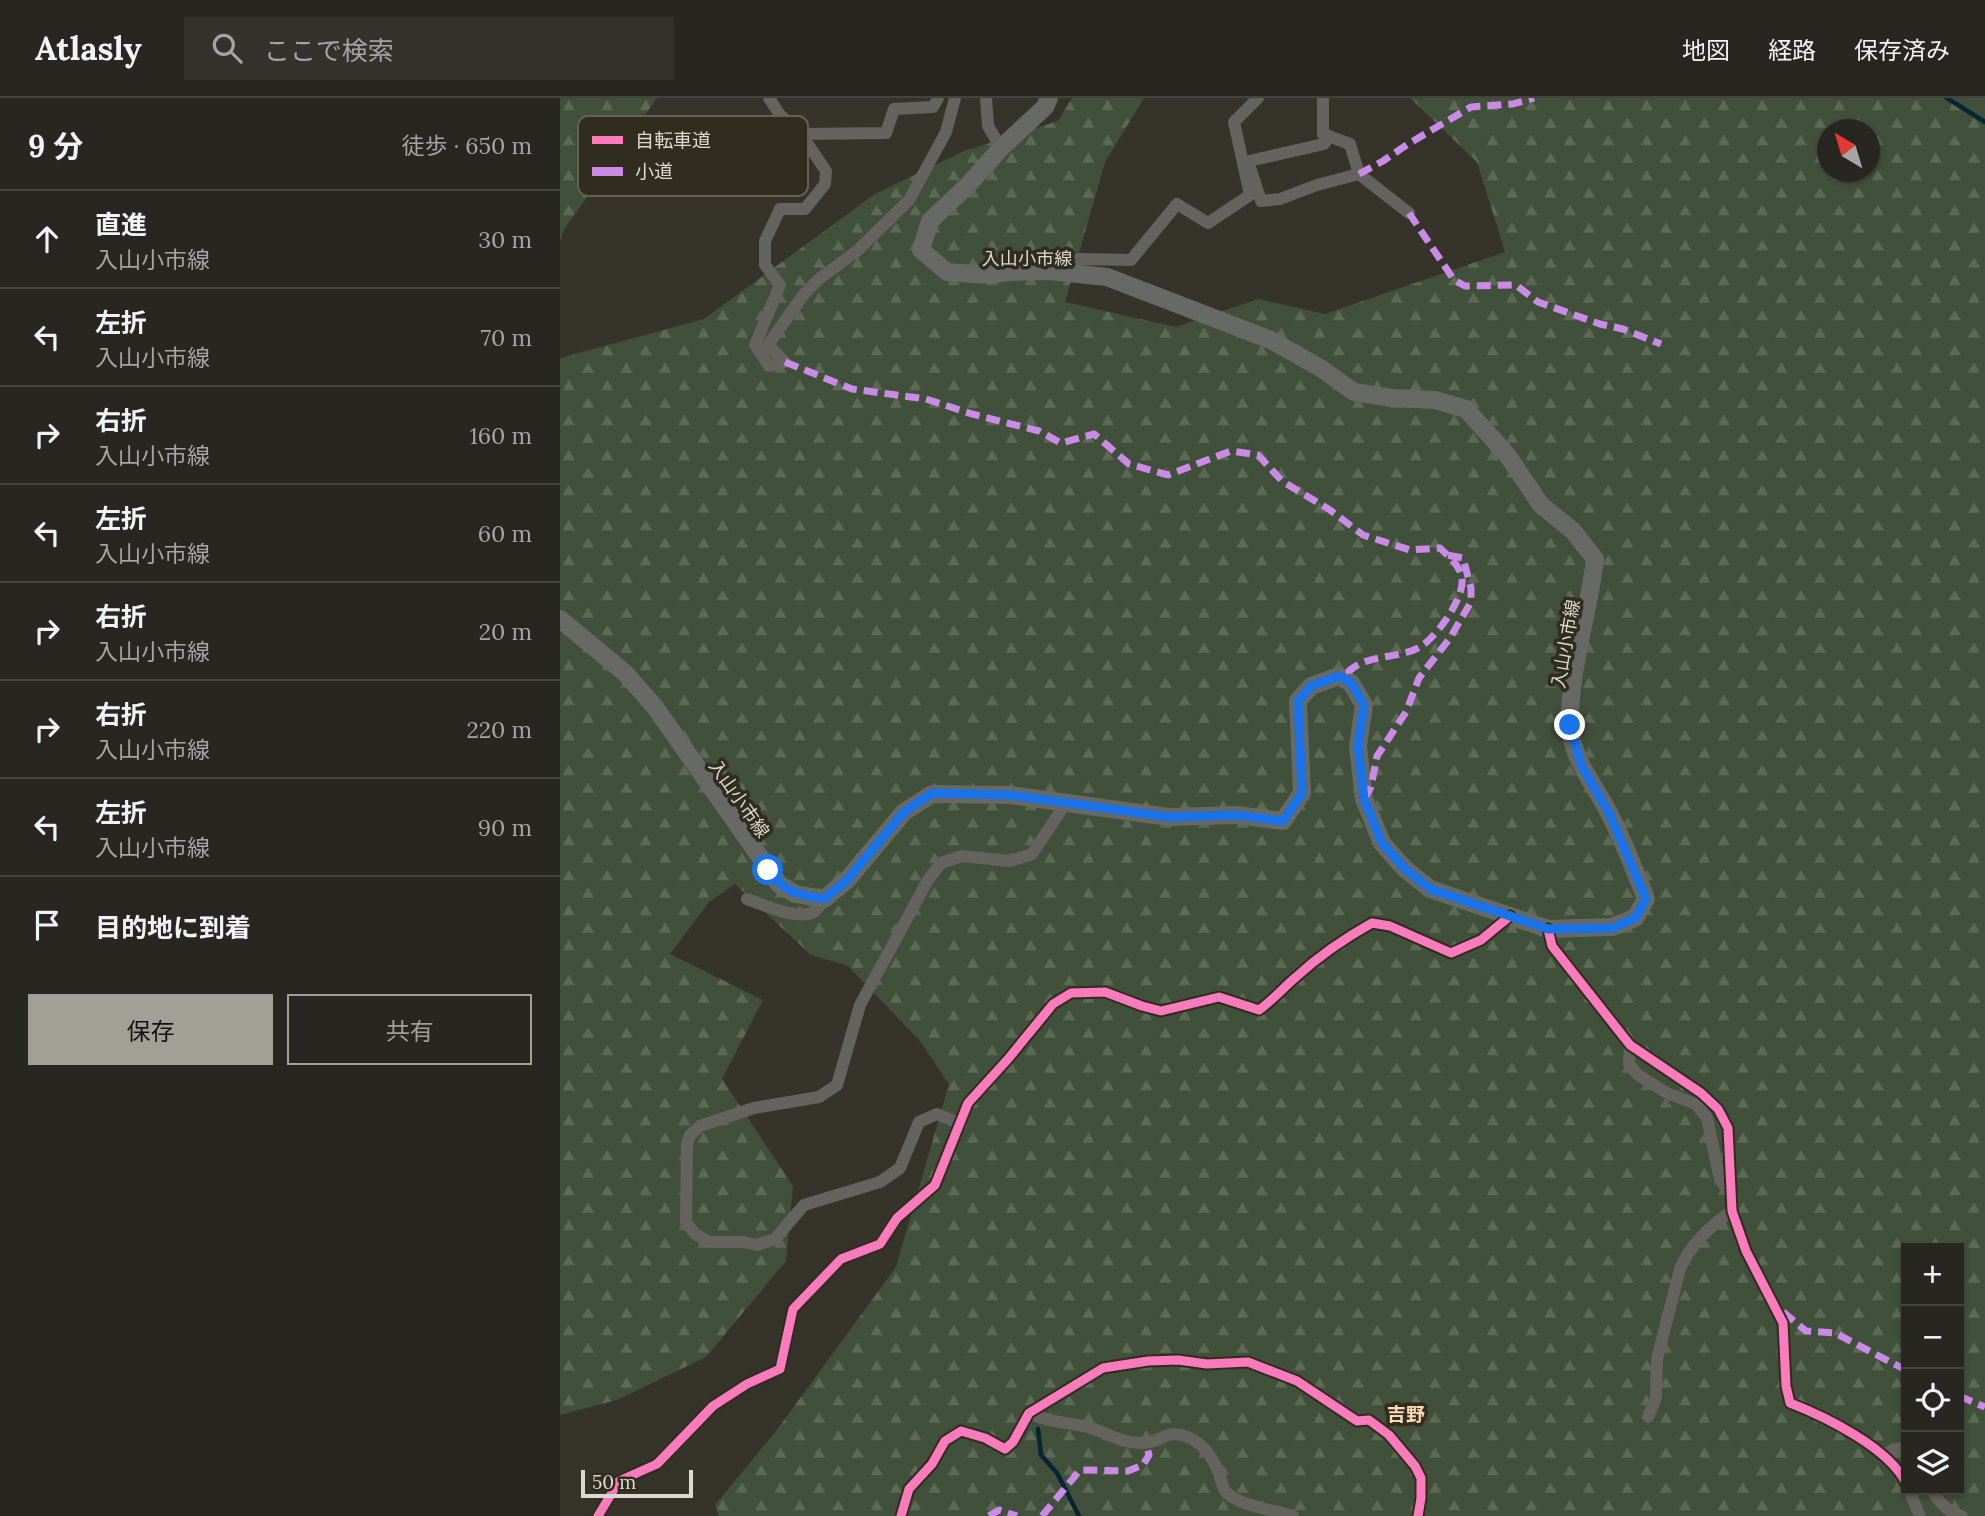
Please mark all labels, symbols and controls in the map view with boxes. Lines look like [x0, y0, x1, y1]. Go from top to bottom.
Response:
search box [184, 17, 674, 80]
text: Atlasly [35, 27, 142, 69]
icon: search [208, 29, 246, 67]
text: ここで検索 [264, 34, 394, 67]
text: 地図 [1682, 35, 1730, 66]
text: 経路 [1768, 35, 1816, 66]
text: 保存済み [1854, 35, 1950, 66]
legend [578, 116, 808, 196]
north arrow [1817, 119, 1880, 182]
text: 9 分 [28, 127, 83, 165]
text: 自転車道 [635, 128, 711, 152]
text: 徒歩 · 650 m [401, 131, 532, 160]
text: 小道 [635, 159, 673, 183]
text: 直進 [95, 208, 147, 241]
icon: ahead [28, 220, 66, 258]
text: 30 m [478, 225, 532, 254]
text: 入山小市線 [95, 245, 210, 274]
street label: 入山小市線 [982, 247, 1072, 270]
text: 左折 [95, 306, 147, 339]
icon: left [28, 318, 66, 356]
text: 70 m [481, 323, 532, 352]
text: 入山小市線 [95, 343, 210, 372]
text: 右折 [95, 404, 147, 437]
icon: right [28, 416, 66, 454]
text: 160 m [469, 421, 532, 450]
text: 入山小市線 [95, 441, 210, 470]
text: 左折 [95, 502, 147, 535]
icon: left [28, 514, 66, 552]
text: 60 m [478, 519, 532, 548]
text: 入山小市線 [95, 539, 210, 568]
street label: 入山小市線 [1546, 598, 1585, 690]
text: 右折 [95, 600, 147, 633]
icon: right [28, 612, 66, 650]
text: 20 m [479, 617, 532, 646]
text: 入山小市線 [95, 637, 210, 666]
text: 右折 [95, 698, 147, 731]
route end [1554, 709, 1585, 740]
icon: right [28, 710, 66, 748]
text: 220 m [466, 715, 532, 744]
text: 入山小市線 [95, 735, 210, 764]
street label: 入山小市線 [704, 755, 775, 842]
text: 左折 [95, 796, 147, 829]
icon: left [28, 808, 66, 846]
text: 90 m [478, 813, 532, 842]
text: 入山小市線 [95, 833, 210, 862]
route start [752, 854, 783, 885]
icon: arrive [28, 906, 66, 944]
text: 目的地に到着 [95, 911, 251, 944]
button: 保存 [28, 994, 273, 1065]
button: 共有 [287, 994, 532, 1065]
map controls [1901, 1243, 1964, 1495]
button: + [1901, 1243, 1964, 1306]
button: − [1901, 1306, 1964, 1369]
button: locate [1901, 1369, 1964, 1432]
district label: 吉野 [1387, 1402, 1425, 1426]
button: layers [1901, 1432, 1964, 1495]
scale bar [581, 1467, 693, 1499]
text: 50 m [592, 1470, 636, 1494]

